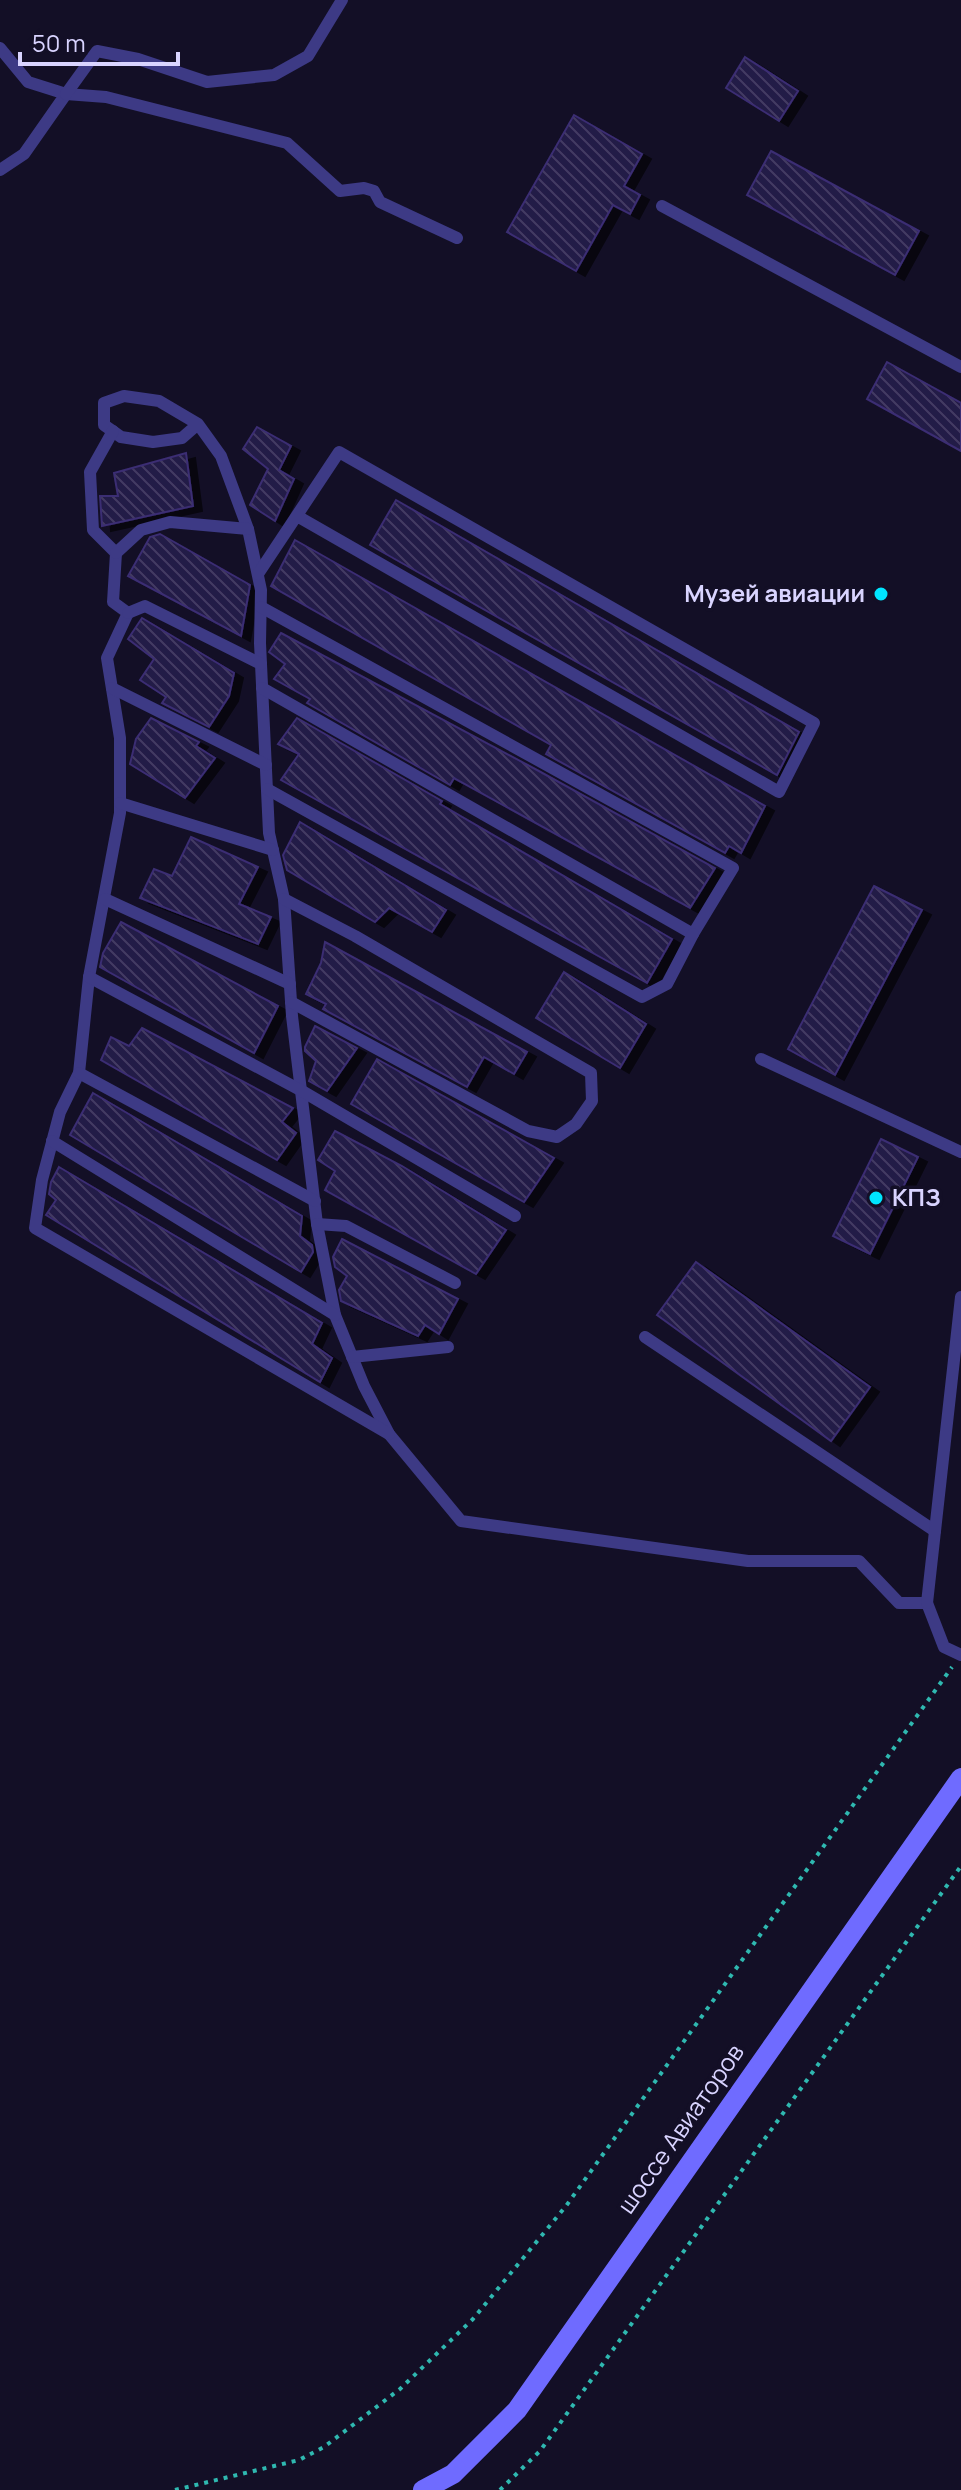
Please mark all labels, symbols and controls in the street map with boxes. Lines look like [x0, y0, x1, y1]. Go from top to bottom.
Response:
scale bar [20, 16, 178, 66]
text: 50 m [32, 26, 86, 59]
place label: Музей авиации [684, 576, 865, 609]
marker: Музей авиации [872, 585, 890, 603]
place label: КПЗ [892, 1180, 940, 1213]
marker: КПЗ [867, 1189, 885, 1207]
street label: шоссе Авиаторов [609, 2037, 751, 2219]

